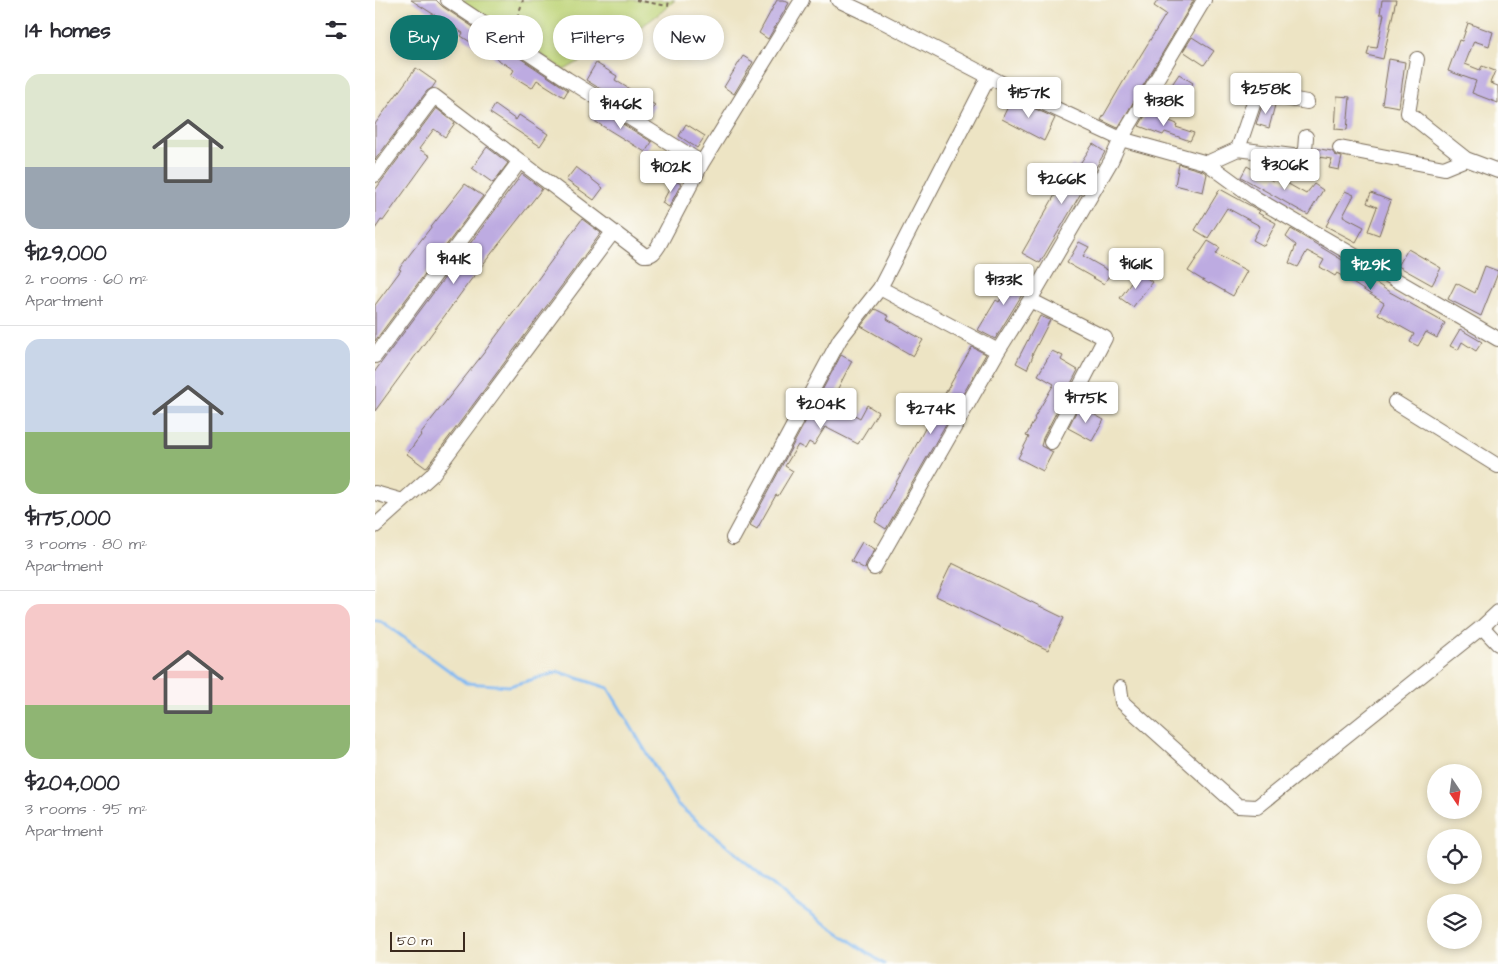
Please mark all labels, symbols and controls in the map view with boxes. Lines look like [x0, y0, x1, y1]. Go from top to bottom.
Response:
chip: Buy [390, 15, 458, 60]
chip: Rent [468, 15, 543, 60]
chip: Filters [553, 15, 643, 60]
chip: New [653, 15, 724, 60]
text: 14 homes [25, 16, 111, 45]
icon: filters [322, 16, 350, 44]
pin: $258K [1231, 72, 1301, 115]
pin: $157K [994, 76, 1064, 119]
text: $258K [1241, 78, 1291, 100]
text: $157K [1008, 82, 1050, 104]
pin: $138K [1129, 84, 1199, 127]
pin: $146K [586, 88, 656, 130]
text: $138K [1144, 90, 1184, 112]
text: $146K [600, 93, 642, 115]
icon: home [143, 106, 233, 196]
pin: $306K [1250, 148, 1320, 191]
pin: $102K [636, 150, 706, 193]
text: $306K [1262, 154, 1308, 176]
text: $102K [651, 156, 691, 178]
pin: $266K [1027, 162, 1097, 205]
text: $266K [1038, 168, 1086, 190]
text: $129,000 [25, 239, 107, 268]
pin: $141K [419, 242, 489, 285]
text: $141K [437, 248, 471, 270]
pin: $161K [1101, 248, 1171, 290]
pin: $129K [1336, 248, 1406, 291]
text: $161K [1120, 253, 1152, 275]
text: $129K [1352, 254, 1390, 276]
pin: $133K [969, 264, 1039, 306]
text: 2 rooms · 60 m² [25, 268, 148, 290]
text: $133K [986, 269, 1022, 291]
text: Apartment [25, 290, 103, 312]
icon: home [143, 372, 233, 462]
pin: $175K [1051, 382, 1121, 424]
text: $175K [1065, 387, 1107, 409]
pin: $204K [786, 388, 856, 430]
pin: $274K [896, 392, 966, 435]
text: $204K [797, 393, 845, 415]
text: $274K [907, 398, 955, 420]
text: $175,000 [25, 504, 111, 533]
text: 3 rooms · 80 m² [25, 533, 147, 555]
text: Apartment [25, 555, 103, 577]
icon: home [143, 637, 233, 727]
north arrow [1427, 764, 1483, 819]
map controls [1427, 764, 1482, 949]
text: $204,000 [25, 769, 120, 798]
text: 3 rooms · 95 m² [25, 798, 147, 820]
text: Apartment [25, 820, 103, 842]
button: locate [1427, 829, 1482, 884]
button: layers [1427, 894, 1482, 949]
scale bar [390, 929, 465, 952]
text: 50 m [397, 931, 432, 951]

